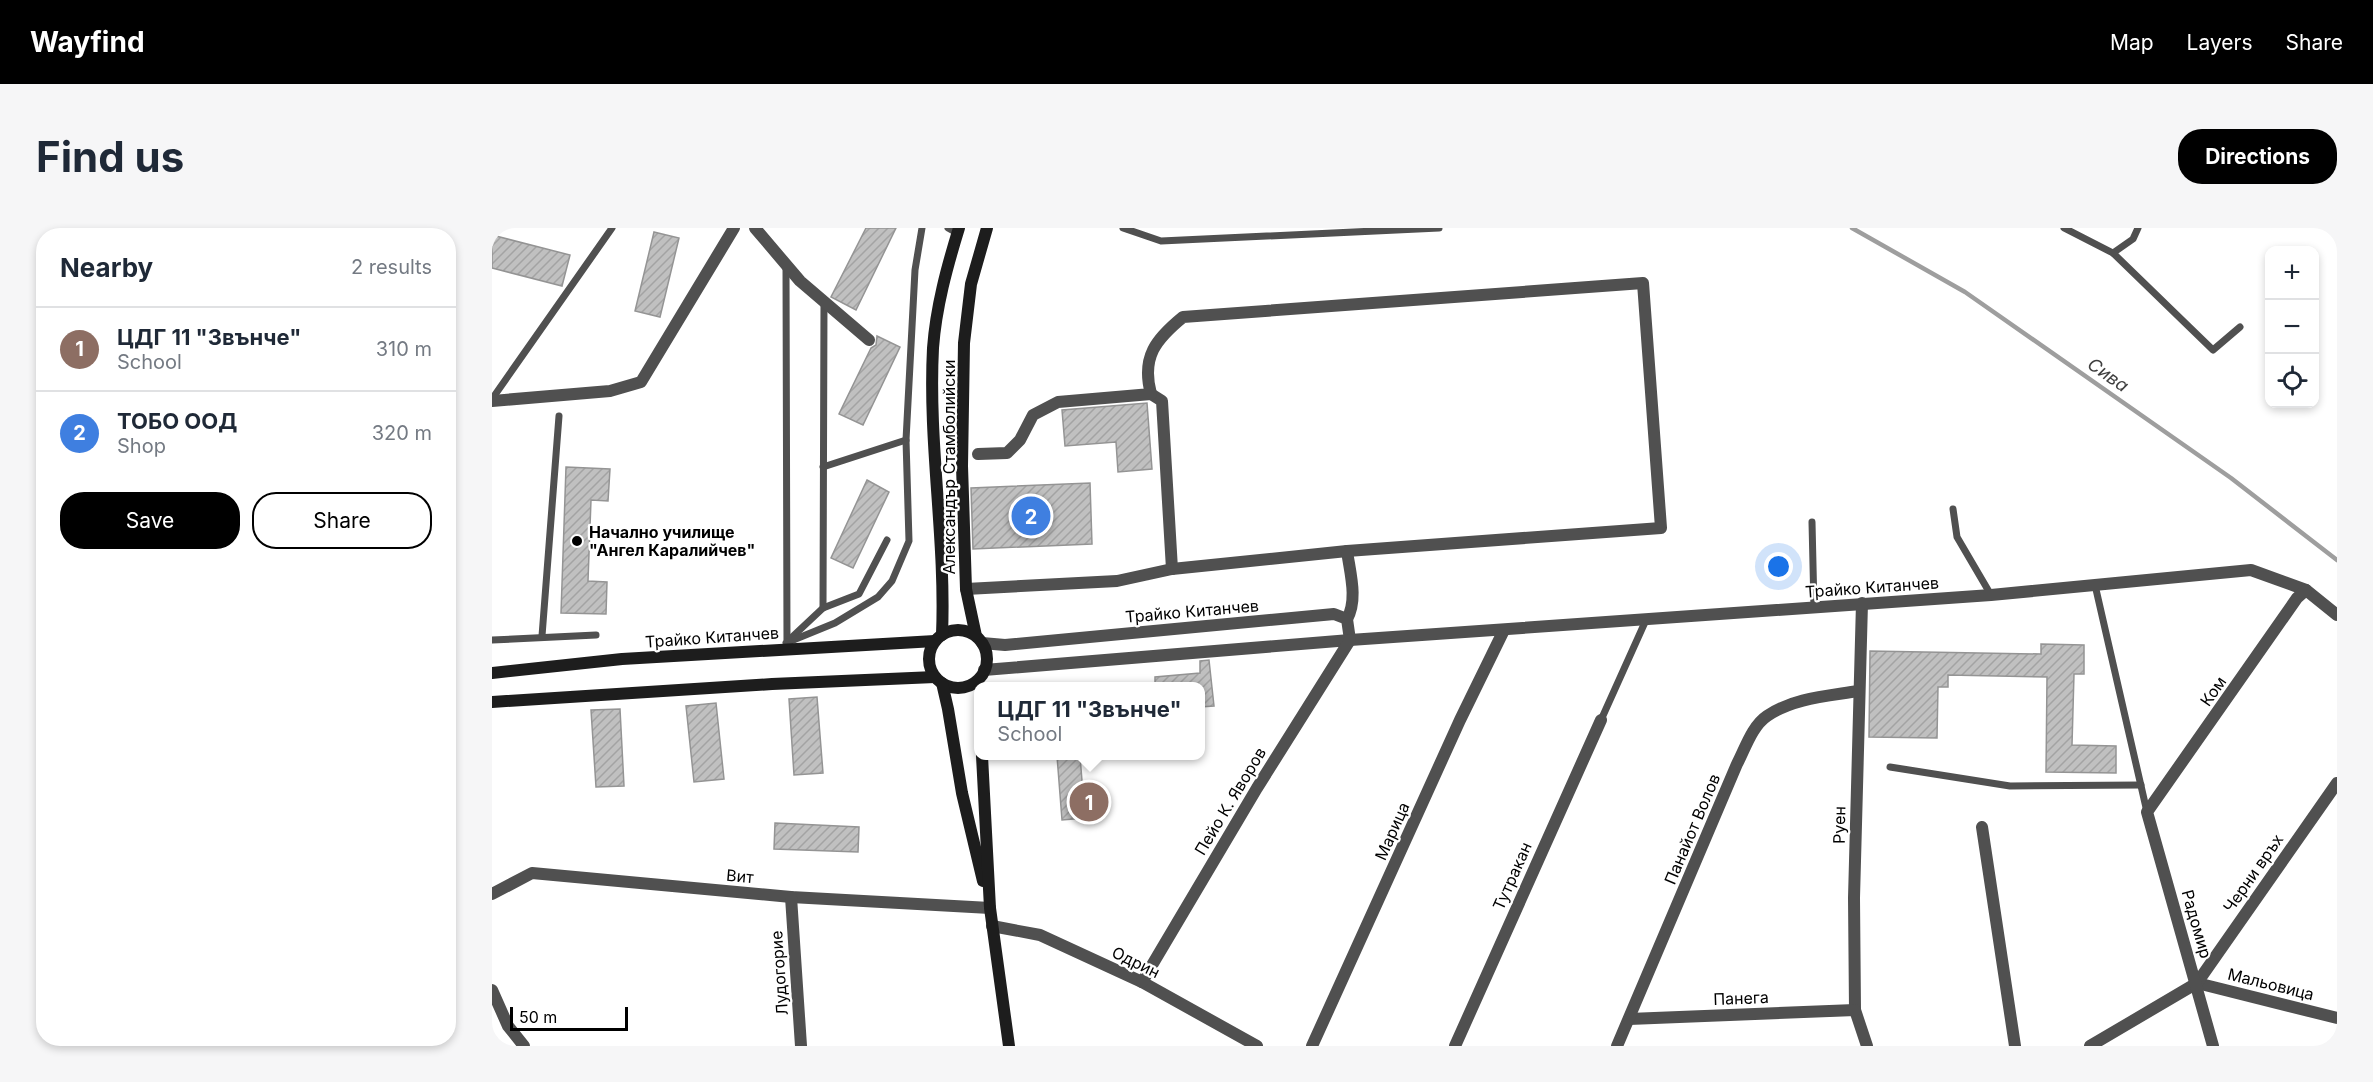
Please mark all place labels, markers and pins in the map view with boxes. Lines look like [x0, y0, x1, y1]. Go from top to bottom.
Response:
pin: 2 [1012, 494, 1050, 538]
place label: Начално училище "Ангел Каралийчев" [589, 522, 755, 560]
marker: Начално училище "Ангел Каралийчев" [570, 534, 584, 548]
pin: 1 [1070, 780, 1108, 824]

